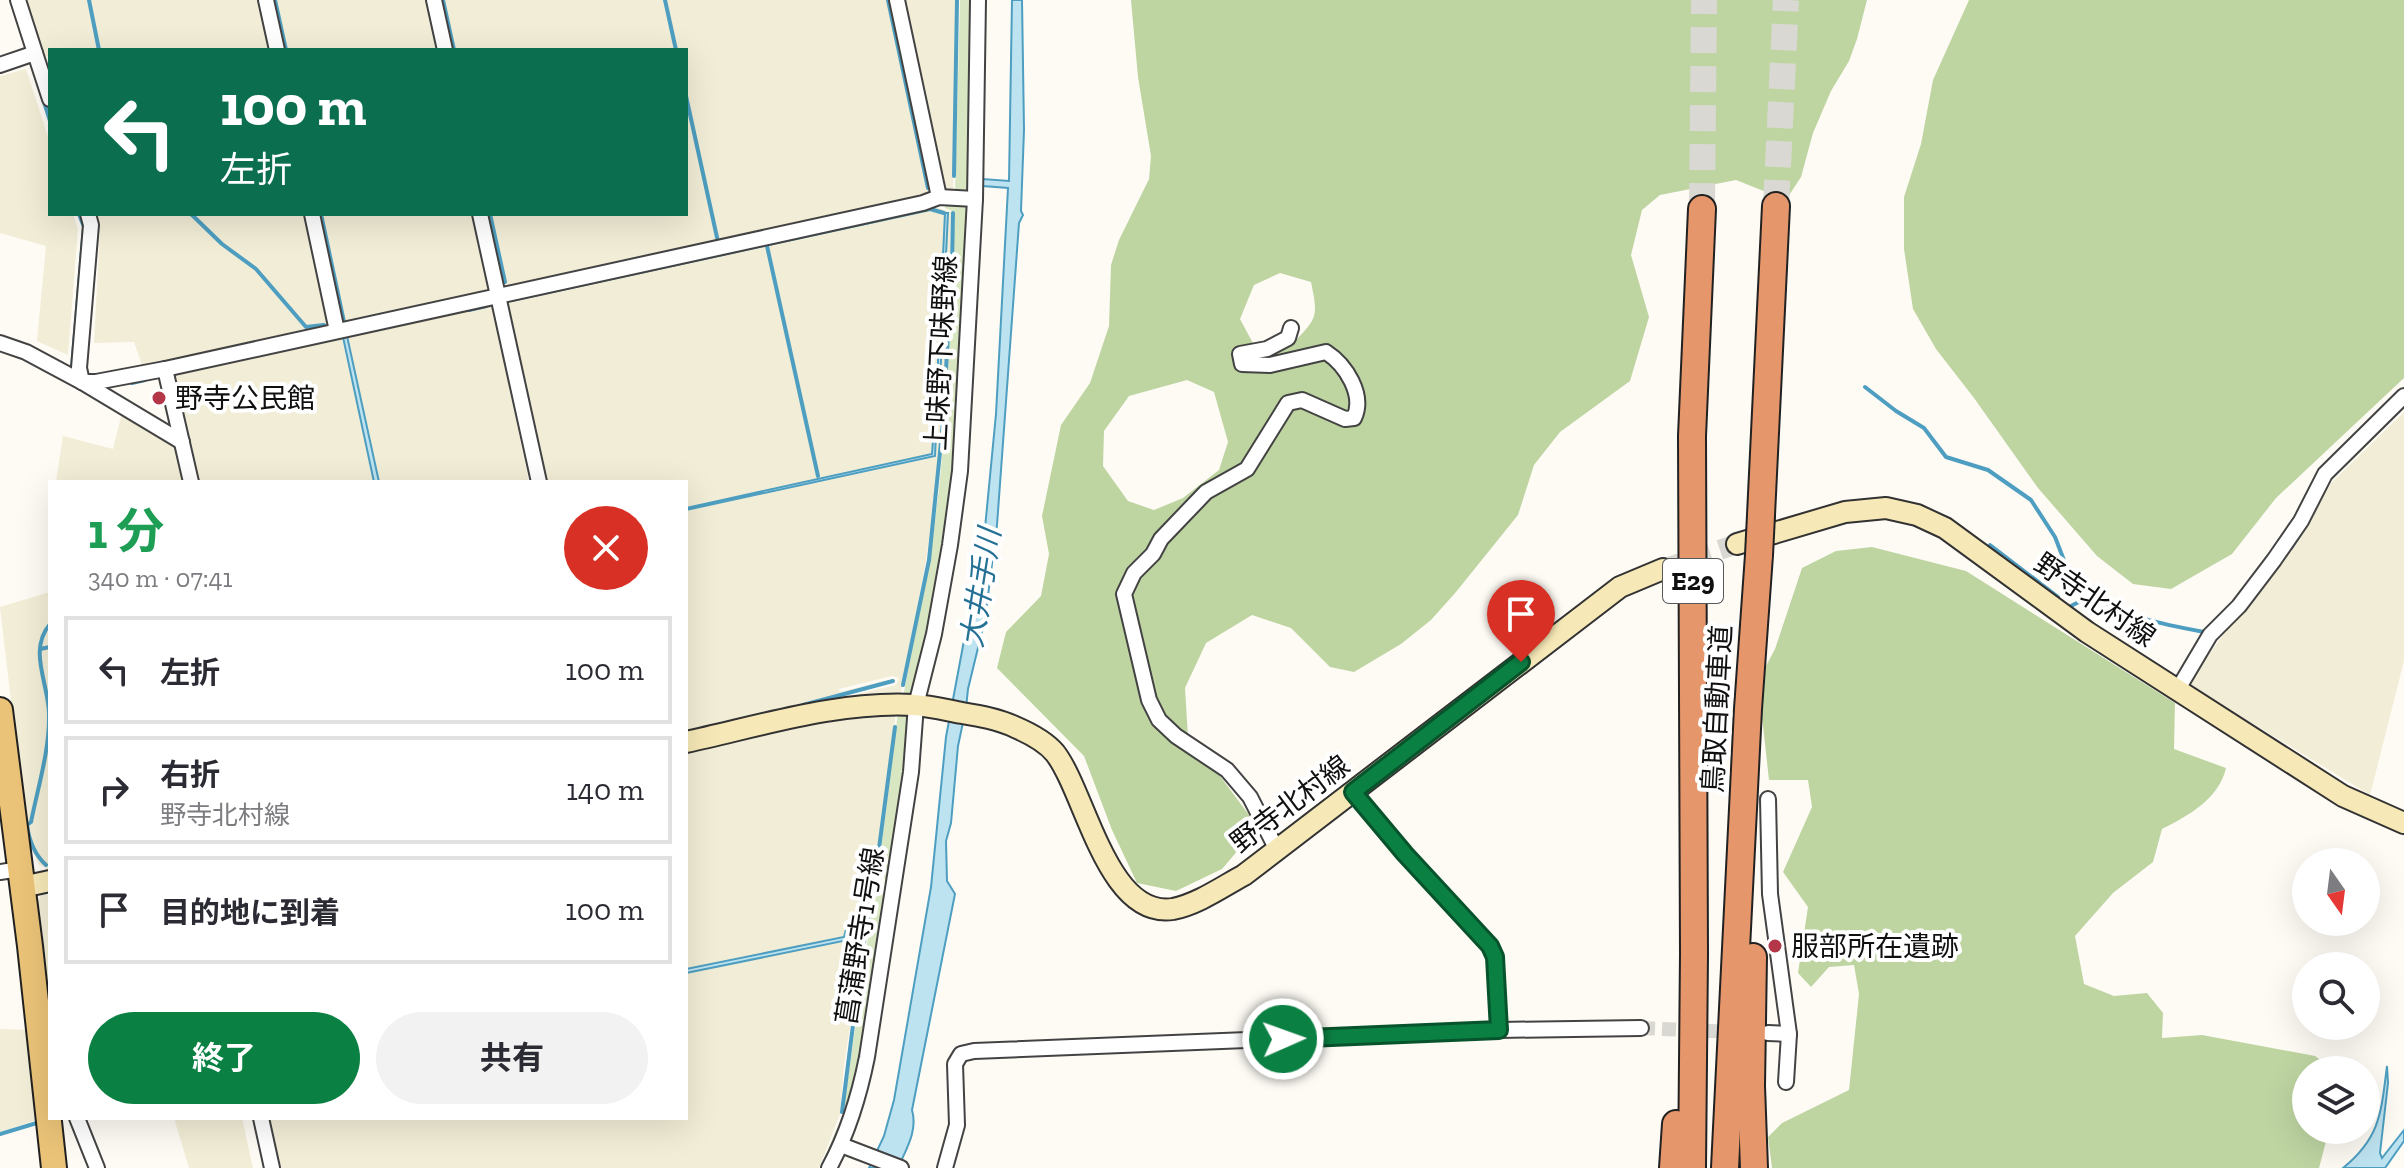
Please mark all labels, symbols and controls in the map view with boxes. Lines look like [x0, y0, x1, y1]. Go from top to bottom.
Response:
text: 100 m [220, 72, 367, 139]
icon: left [88, 80, 192, 184]
text: 左折 [220, 148, 292, 191]
street label: 上味野下味野線 [919, 254, 963, 452]
place label: 野寺公民館 [175, 382, 315, 415]
marker: 野寺公民館 [150, 389, 168, 407]
text: 1 分 [88, 503, 164, 560]
button: close [564, 506, 648, 590]
water label: 大井手川 [954, 523, 1009, 650]
street label: 野寺北村線 [2028, 546, 2162, 654]
road number: E29 [1663, 559, 1723, 603]
text: 340 m · 07:41 [88, 562, 233, 594]
pin [1487, 580, 1555, 662]
icon: arrive [1499, 592, 1543, 636]
street label: 鳥取自動車道 [1696, 624, 1738, 794]
icon: left [92, 648, 136, 692]
text: 100 m [565, 652, 644, 688]
text: 左折 [160, 655, 220, 691]
street label: 野寺北村線 [1224, 749, 1356, 859]
text: 右折 [160, 757, 220, 793]
icon: right [92, 768, 136, 812]
text: 140 m [566, 772, 644, 808]
text: 野寺北村線 [160, 799, 290, 831]
street label: 菖蒲野寺1号線 [830, 845, 890, 1027]
north arrow [2292, 848, 2380, 936]
map controls [2292, 848, 2380, 1144]
icon: arrive [92, 888, 136, 932]
text: 100 m [565, 892, 644, 928]
text: 目的地に到着 [160, 895, 340, 931]
place label: 服部所在遺跡 [1791, 930, 1959, 963]
marker: 服部所在遺跡 [1766, 937, 1784, 955]
button: search [2292, 952, 2380, 1040]
position arrow [1241, 997, 1325, 1081]
button: 終了 [88, 1012, 360, 1104]
button: 共有 [376, 1012, 648, 1104]
button: layers [2292, 1056, 2380, 1144]

